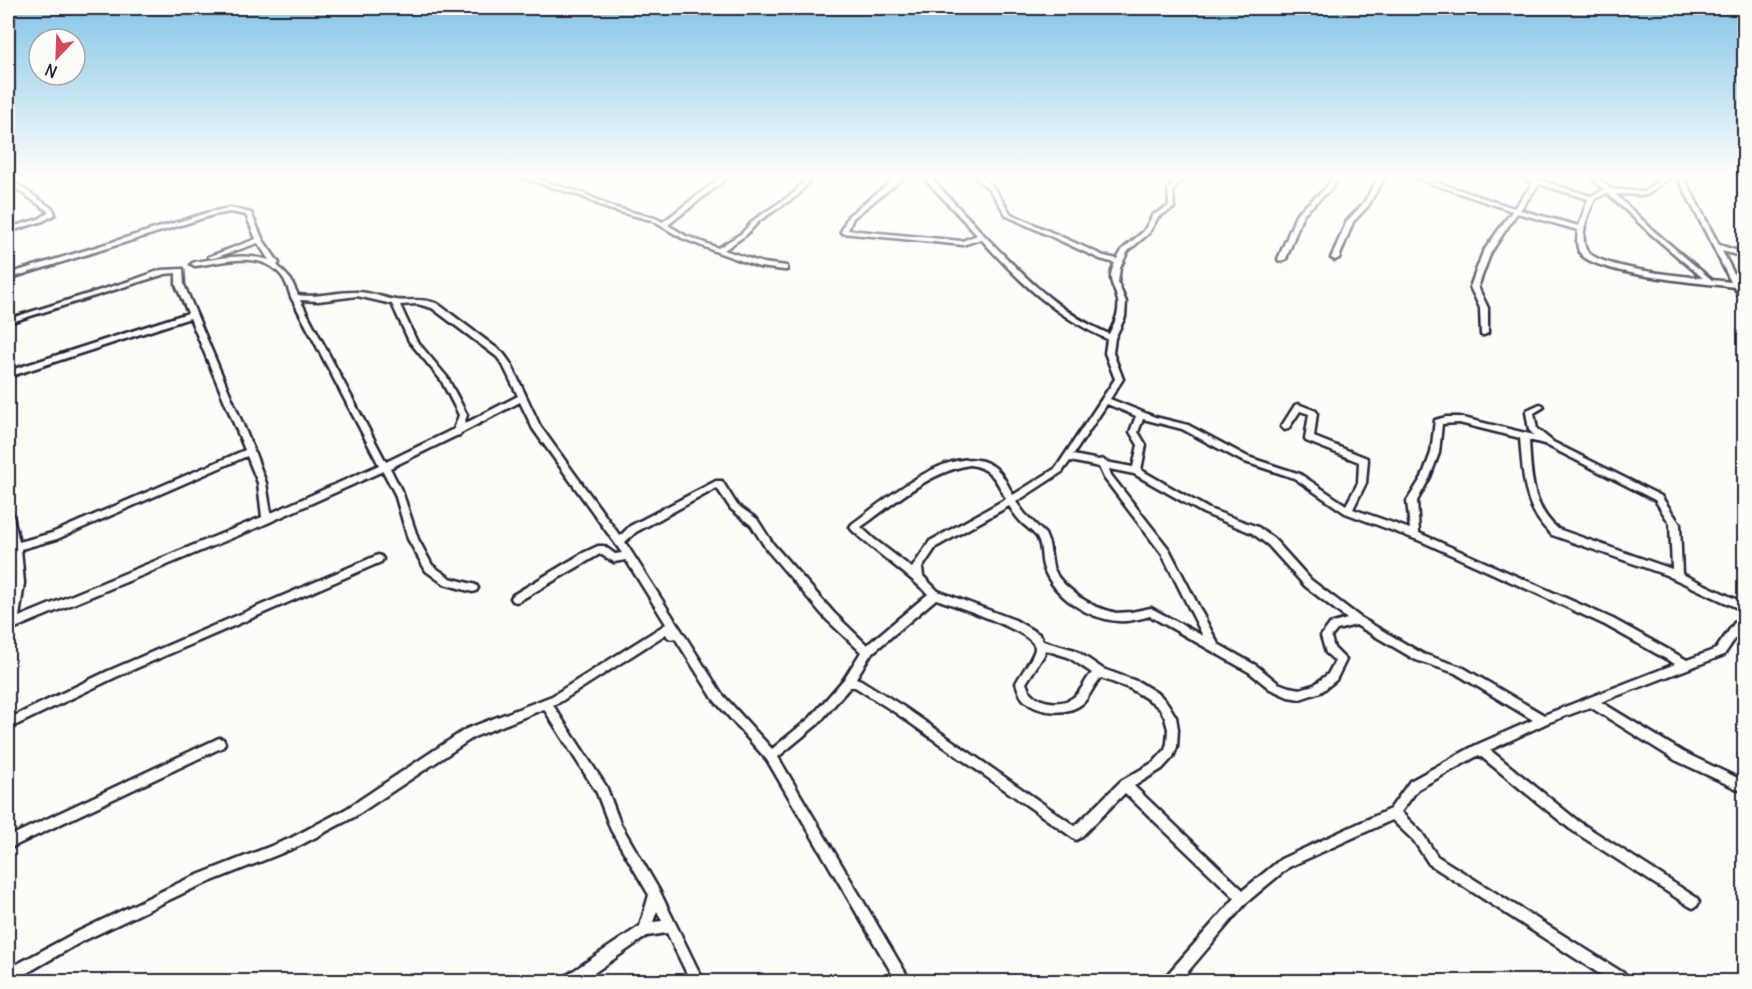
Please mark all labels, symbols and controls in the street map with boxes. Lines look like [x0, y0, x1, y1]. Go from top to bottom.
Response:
north arrow [27, 27, 87, 87]
text: N [42, 59, 60, 82]

